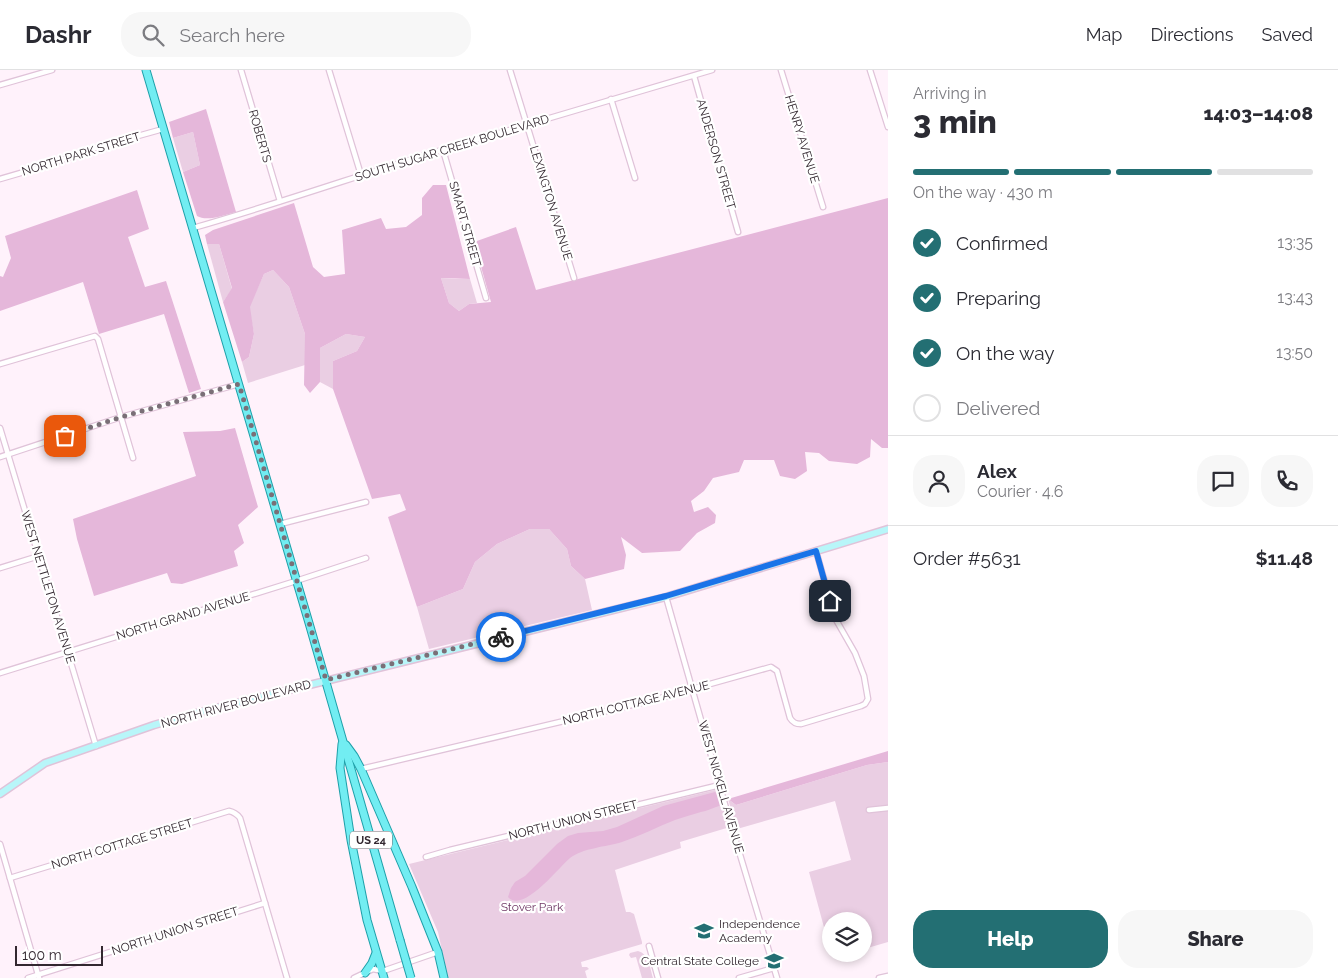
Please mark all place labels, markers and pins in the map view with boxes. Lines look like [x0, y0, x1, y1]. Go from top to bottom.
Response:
pin [44, 415, 86, 457]
pin [809, 580, 851, 622]
place label: Independence Academy [719, 917, 800, 945]
school or university icon: Independence Academy [693, 920, 715, 942]
school or university icon: Central State College [763, 950, 785, 972]
place label: Central State College [641, 954, 759, 968]

